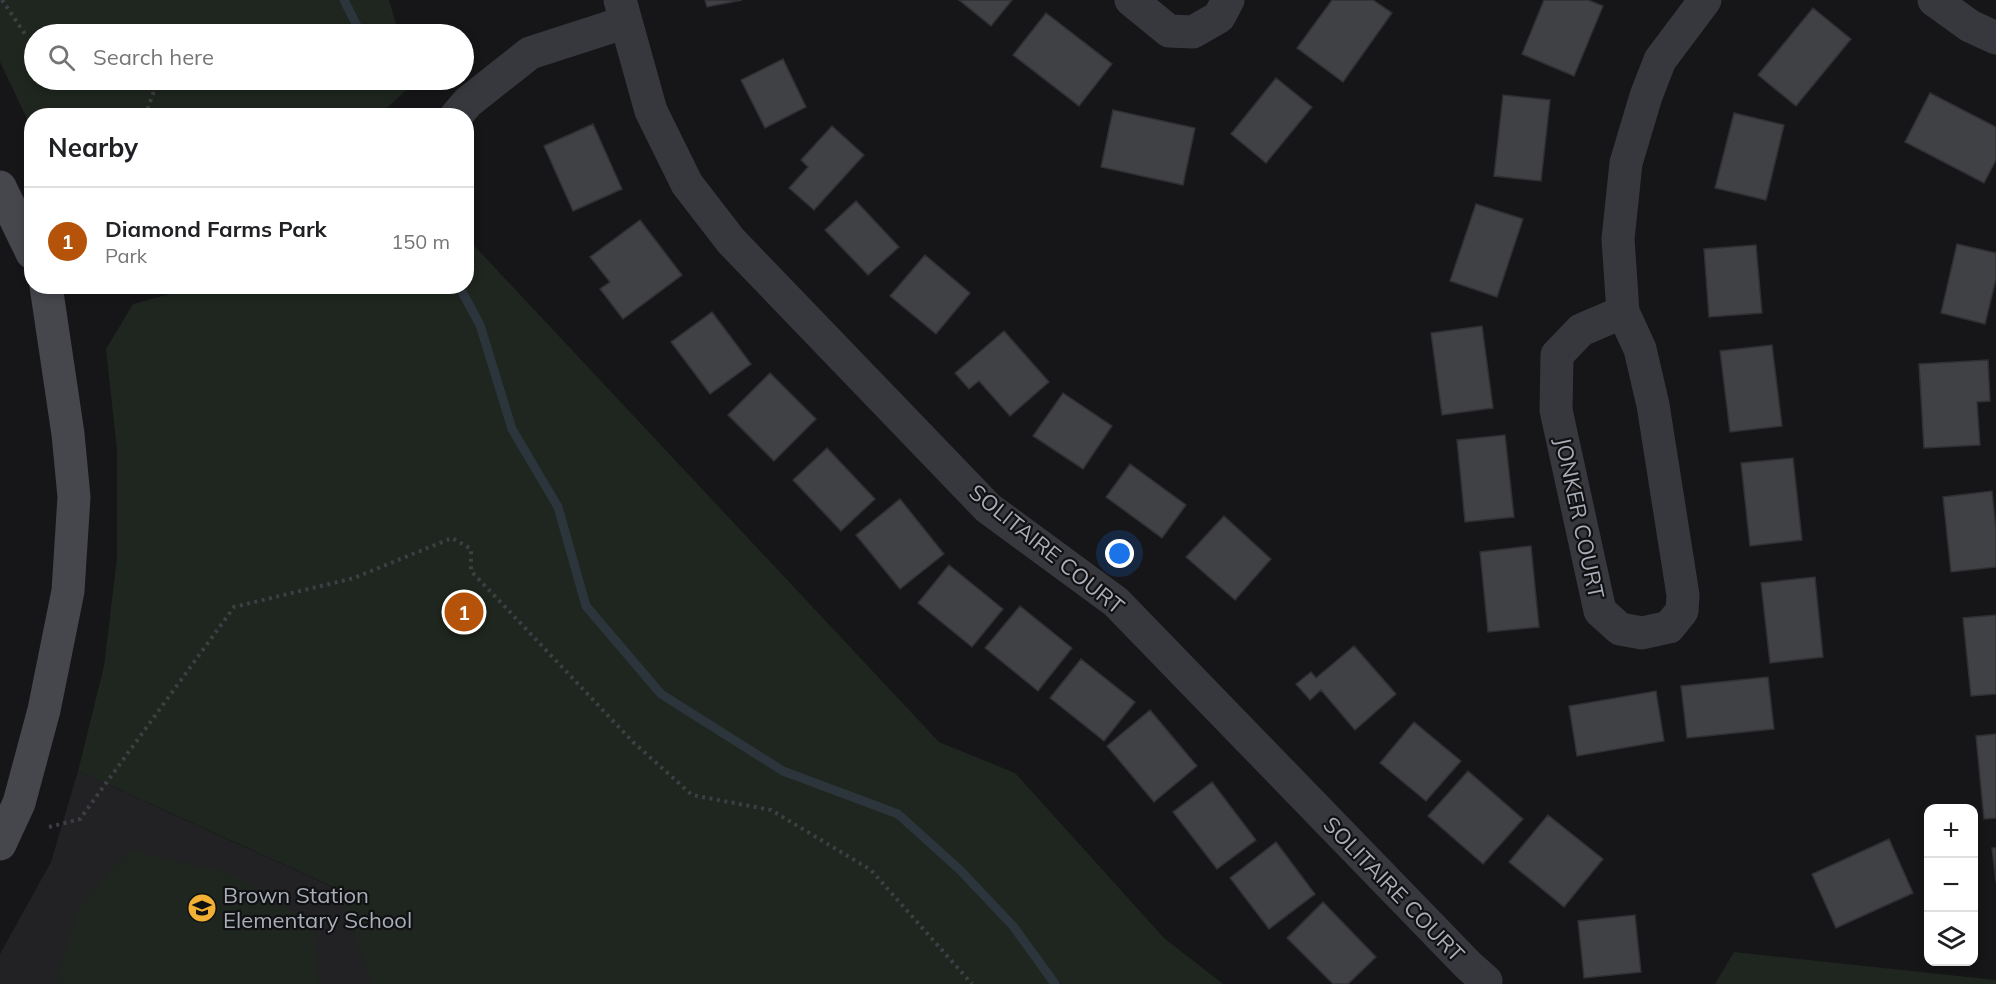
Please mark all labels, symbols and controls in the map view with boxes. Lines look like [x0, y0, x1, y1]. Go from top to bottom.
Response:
search box [24, 24, 474, 90]
icon: search [45, 41, 78, 74]
text: Search here [93, 43, 214, 71]
text: Nearby [48, 131, 138, 164]
text: Diamond Farms Park [105, 215, 327, 243]
text: 1 [62, 229, 74, 254]
text: 150 m [391, 229, 450, 254]
text: Park [105, 243, 147, 268]
street label: JONKER COURT [1549, 435, 1611, 601]
street label: SOLITAIRE COURT [964, 478, 1130, 620]
your location [1105, 539, 1134, 568]
pin: 1 [444, 590, 484, 634]
map controls [1924, 804, 1978, 966]
button: + [1924, 804, 1978, 858]
street label: SOLITAIRE COURT [1317, 810, 1471, 968]
button: − [1924, 858, 1978, 912]
place label: Brown Station Elementary School [223, 881, 412, 934]
school or university icon: Brown Station Elementary School [186, 892, 218, 924]
button: layers [1924, 912, 1978, 966]

